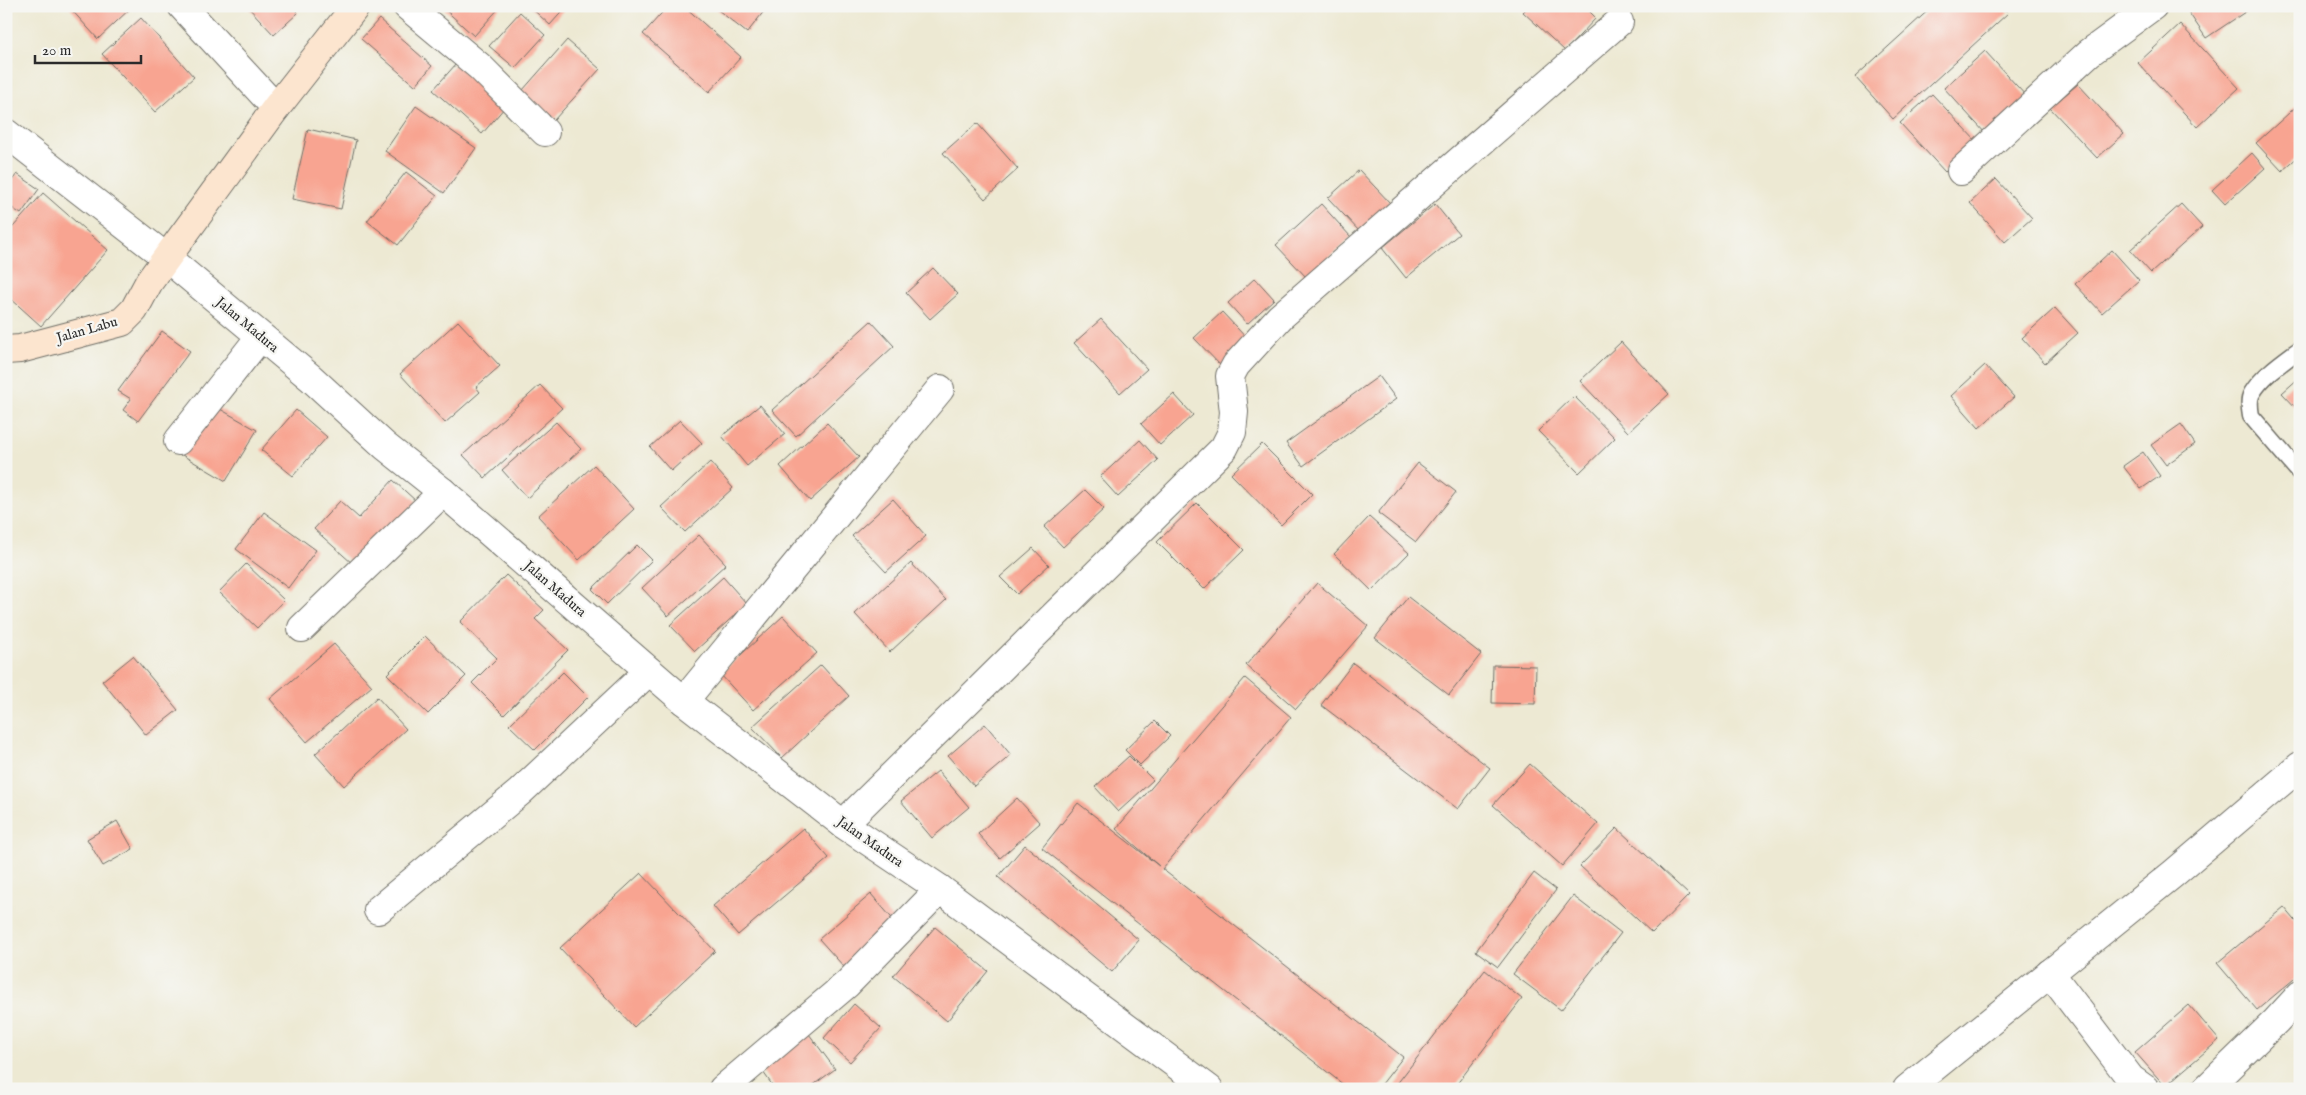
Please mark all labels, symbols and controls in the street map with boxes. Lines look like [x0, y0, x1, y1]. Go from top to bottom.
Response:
scale bar [35, 32, 141, 64]
text: 20 m [42, 41, 72, 60]
street label: Jalan Madura [210, 292, 283, 357]
street label: Jalan Labu [53, 313, 120, 348]
street label: Jalan Madura [519, 556, 591, 622]
street label: Jalan Madura [832, 811, 907, 872]

